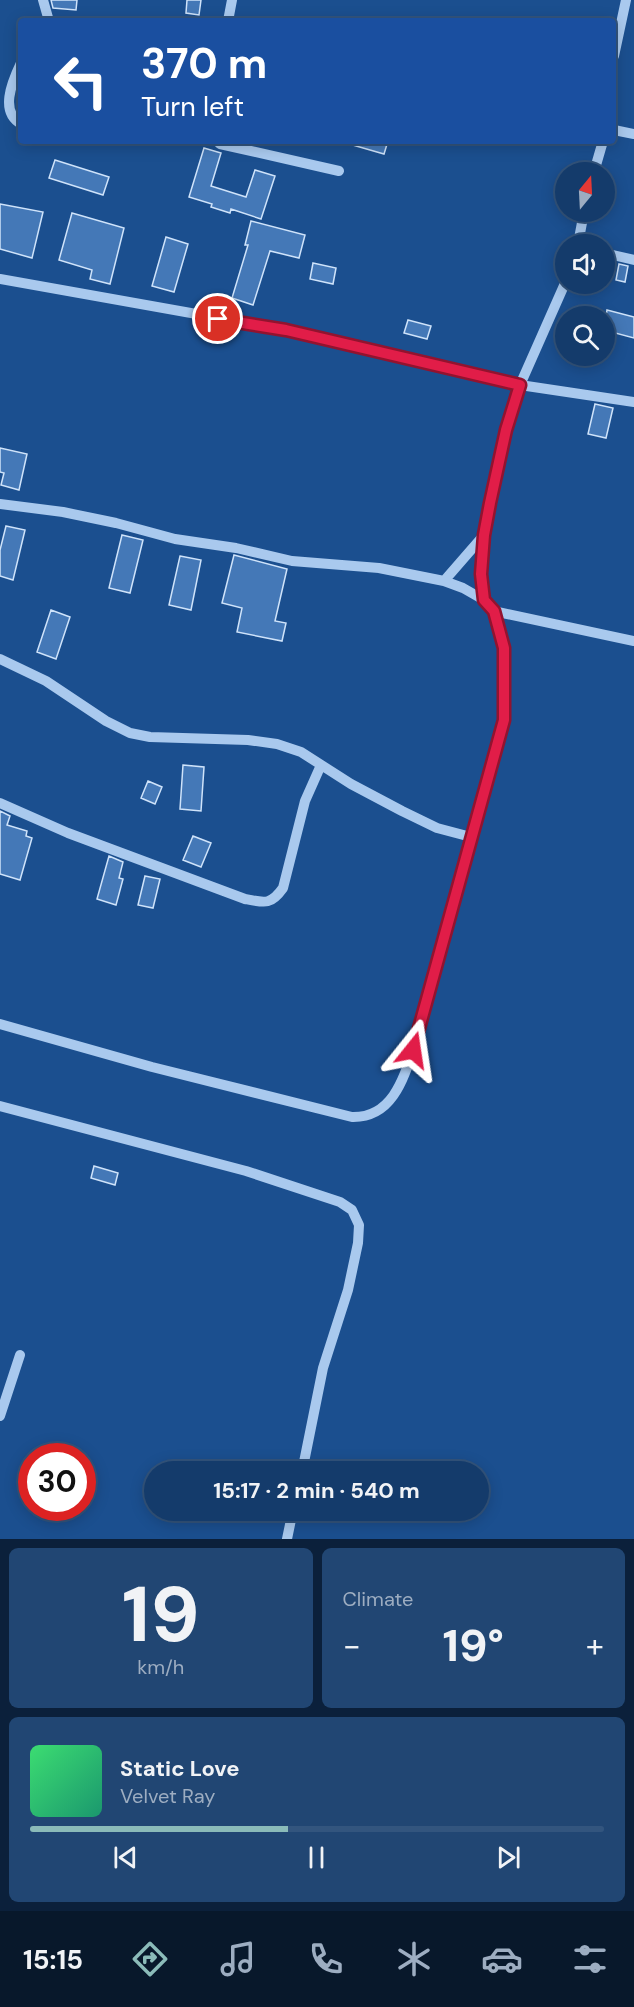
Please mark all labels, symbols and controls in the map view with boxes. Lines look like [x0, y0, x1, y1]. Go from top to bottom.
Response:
text: 370 m [141, 36, 267, 91]
icon: left [42, 42, 120, 120]
text: Turn left [141, 89, 244, 124]
north arrow [555, 162, 615, 222]
map controls [555, 162, 615, 366]
button: sound [555, 234, 615, 294]
pin [192, 293, 243, 344]
icon: arrive [201, 302, 234, 335]
button: search [555, 306, 615, 366]
position arrow [381, 1018, 445, 1082]
speed limit sign: 30 [18, 1443, 96, 1521]
text: 15:17 · 2 min · 540 m [213, 1476, 420, 1505]
text: 19 [122, 1564, 200, 1665]
text: Climate [343, 1586, 413, 1612]
text: 19° [443, 1616, 504, 1675]
text: − [343, 1624, 361, 1667]
text: + [586, 1624, 604, 1667]
text: km/h [137, 1654, 184, 1680]
text: Static Love [120, 1754, 240, 1783]
text: Velvet Ray [120, 1783, 215, 1809]
icon: previous [109, 1841, 142, 1874]
icon: pause [300, 1841, 333, 1874]
icon: next [492, 1841, 525, 1874]
icon: directions [129, 1938, 171, 1980]
icon: music [217, 1938, 259, 1980]
icon: phone [305, 1938, 347, 1980]
icon: climate [393, 1938, 435, 1980]
icon: car [481, 1938, 523, 1980]
icon: filters [569, 1938, 611, 1980]
text: 15:15 [23, 1942, 83, 1977]

